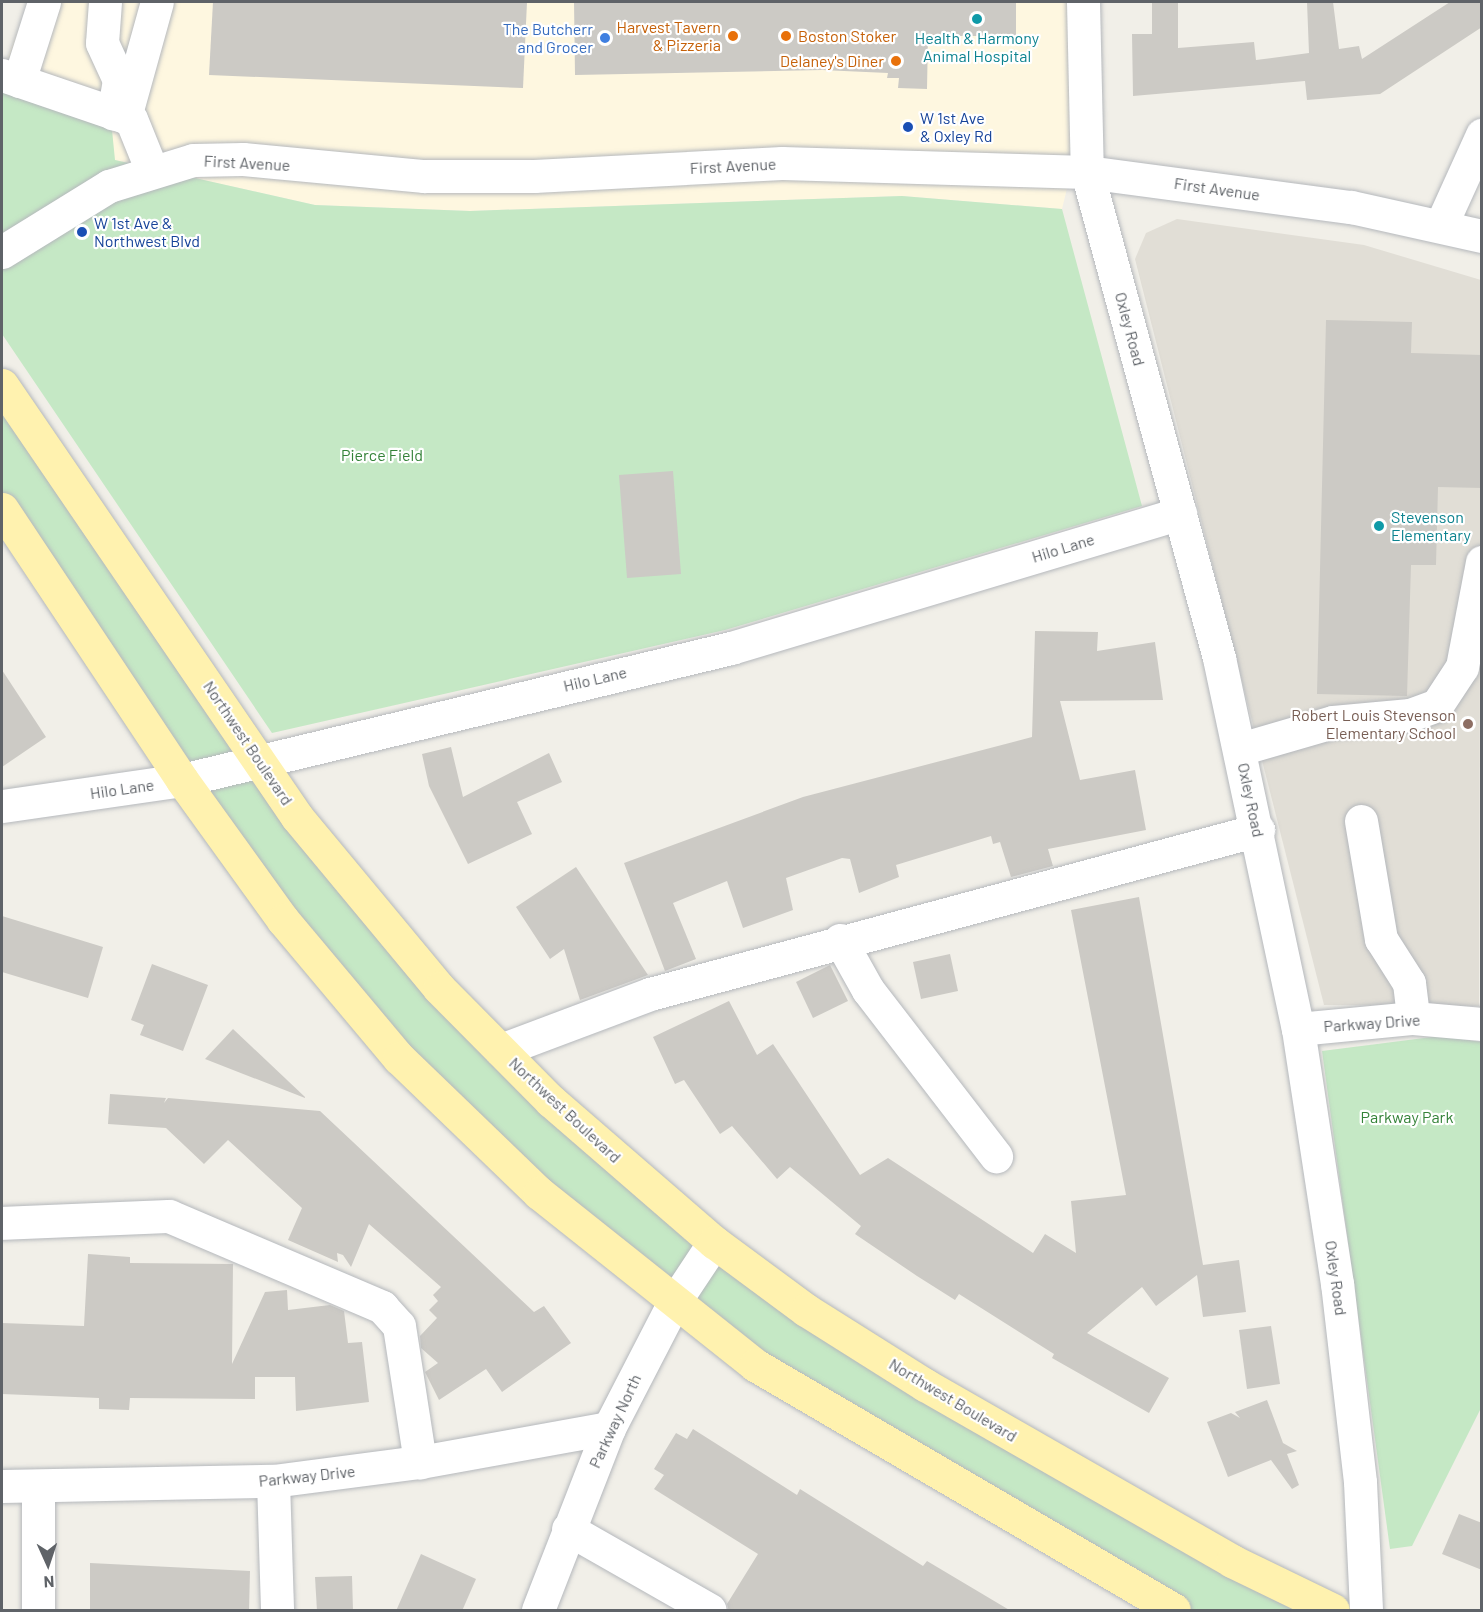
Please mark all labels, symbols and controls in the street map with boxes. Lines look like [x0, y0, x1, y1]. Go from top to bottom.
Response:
marker: Health & Harmony Animal Hospital [970, 12, 984, 26]
place label: Harvest Tavern & Pizzeria [616, 17, 721, 55]
place label: The Butcherr and Grocer [503, 19, 593, 57]
place label: Boston Stoker [798, 26, 896, 46]
place label: Health & Harmony Animal Hospital [915, 28, 1039, 66]
marker: Harvest Tavern & Pizzeria [726, 29, 740, 43]
marker: Boston Stoker [779, 29, 793, 43]
marker: The Butcherr and Grocer [598, 31, 612, 45]
place label: Delaney's Diner [780, 51, 884, 71]
marker: Delaney's Diner [889, 54, 903, 68]
place label: W 1st Ave & Oxley Rd [920, 108, 992, 146]
marker: W 1st Ave & Oxley Rd [901, 120, 915, 134]
street label: First Avenue [203, 151, 291, 175]
street label: First Avenue [689, 154, 777, 178]
street label: First Avenue [1173, 173, 1261, 205]
place label: W 1st Ave & Northwest Blvd [94, 213, 200, 251]
marker: W 1st Ave & Northwest Blvd [75, 225, 89, 239]
street label: Oxley Road [1111, 290, 1149, 368]
park label: Pierce Field [341, 445, 423, 465]
place label: Stevenson Elementary [1391, 507, 1471, 545]
marker: Stevenson Elementary [1372, 519, 1386, 533]
street label: Hilo Lane [1029, 529, 1097, 567]
street label: Hilo Lane [561, 662, 629, 696]
street label: Northwest Boulevard [199, 677, 297, 809]
place label: Robert Louis Stevenson Elementary School [1291, 705, 1456, 743]
marker: Robert Louis Stevenson Elementary School [1461, 717, 1475, 731]
street label: Oxley Road [1234, 761, 1268, 839]
street label: Hilo Lane [89, 775, 155, 803]
street label: Parkway Drive [1323, 1010, 1421, 1036]
street label: Northwest Boulevard [505, 1053, 625, 1167]
park label: Parkway Park [1361, 1107, 1453, 1127]
street label: Oxley Road [1321, 1239, 1351, 1317]
street label: Northwest Boulevard [886, 1354, 1020, 1446]
street label: Parkway North [585, 1371, 645, 1471]
street label: Parkway Drive [258, 1461, 356, 1491]
north arrow [18, 1534, 78, 1594]
text: N [43, 1573, 55, 1592]

